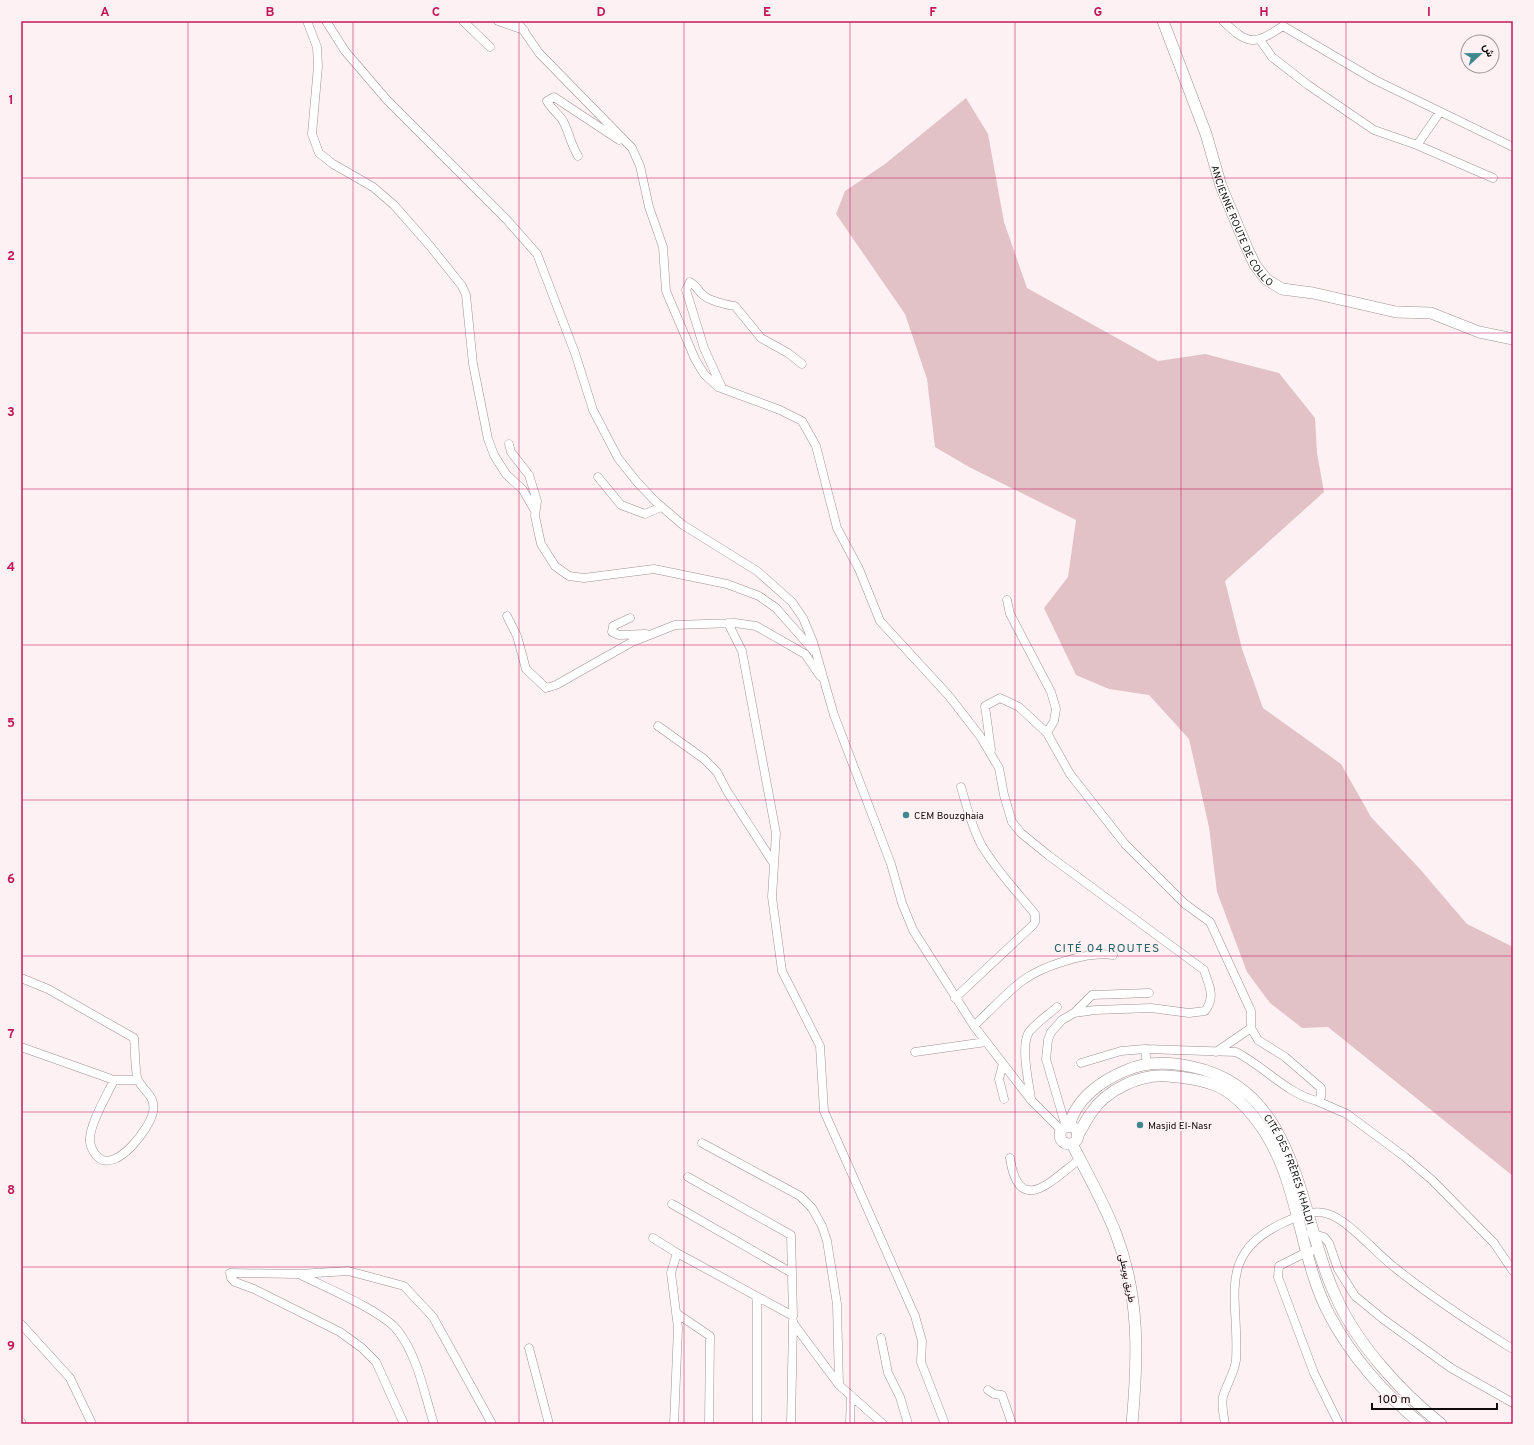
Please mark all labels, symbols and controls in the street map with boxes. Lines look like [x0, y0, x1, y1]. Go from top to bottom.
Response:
text: A [100, 5, 110, 21]
text: B [266, 5, 275, 21]
text: C [432, 5, 440, 21]
text: D [596, 5, 606, 21]
text: E [763, 5, 771, 21]
text: F [929, 5, 937, 21]
text: G [1094, 5, 1103, 21]
text: H [1259, 5, 1269, 21]
text: I [1427, 5, 1431, 21]
north arrow [1460, 34, 1500, 74]
text: ش [1479, 42, 1497, 59]
text: 1 [8, 93, 14, 109]
street label: ANCIENNE ROUTE DE COLLO [1207, 164, 1275, 290]
text: 2 [7, 249, 15, 265]
text: 3 [7, 405, 15, 421]
text: 4 [7, 560, 15, 576]
text: 5 [7, 716, 15, 732]
marker: CEM Bouzghaia [901, 810, 911, 820]
place label: CEM Bouzghaia [914, 810, 984, 823]
text: 6 [7, 872, 15, 888]
district label: CITÉ 04 ROUTES [1054, 941, 1160, 957]
text: 7 [8, 1027, 15, 1043]
street label: CITÉ DES FRÈRES KHALDI [1260, 1112, 1316, 1227]
marker: Masjid El-Nasr [1135, 1120, 1145, 1130]
place label: Masjid El-Nasr [1148, 1120, 1212, 1133]
text: 8 [7, 1183, 15, 1199]
street label: طريق بويعلى [1115, 1253, 1138, 1304]
text: 9 [7, 1339, 15, 1355]
scale bar [1372, 1385, 1497, 1411]
text: 100 m [1378, 1392, 1411, 1408]

